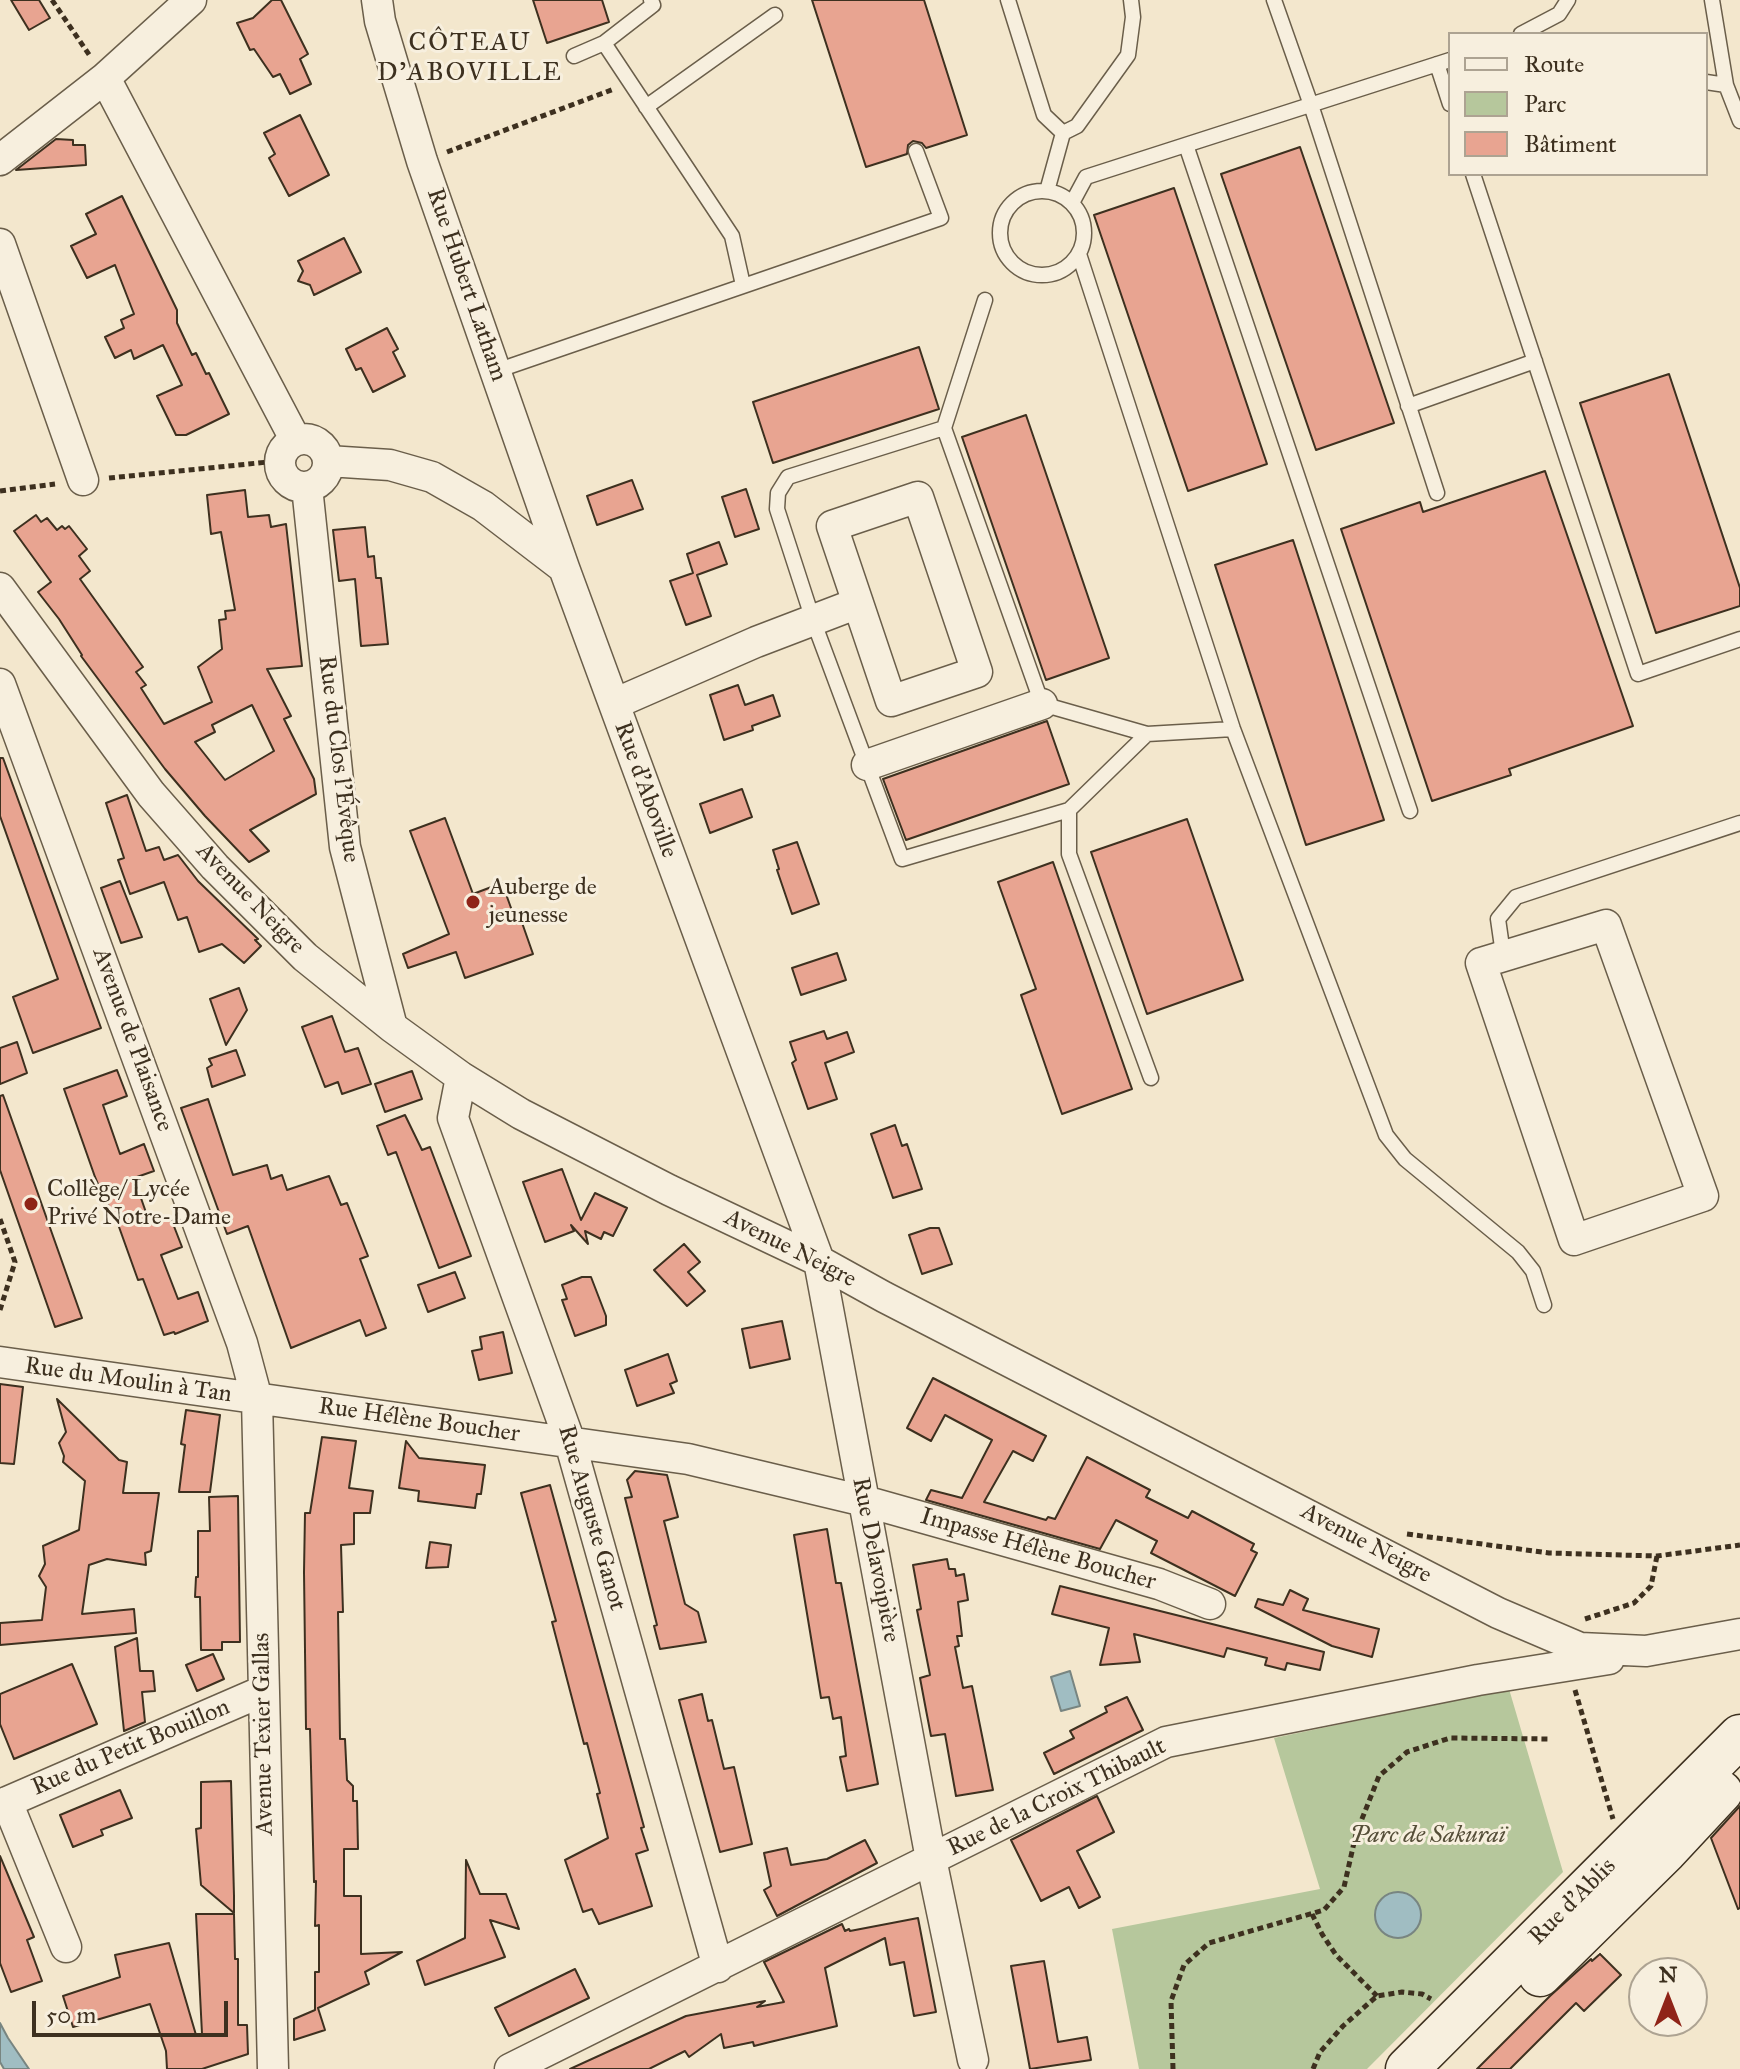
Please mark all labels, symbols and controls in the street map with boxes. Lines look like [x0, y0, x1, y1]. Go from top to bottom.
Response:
district label: CÔTEAU D'ABOVILLE [377, 28, 563, 90]
legend [1448, 32, 1708, 176]
text: Route [1524, 49, 1584, 79]
text: Parc [1524, 89, 1566, 119]
text: Bâtiment [1524, 129, 1617, 159]
street label: Rue Hubert Latham [419, 185, 513, 385]
street label: Rue du Clos l'Évêque [311, 654, 365, 864]
street label: Rue d'Aboville [607, 718, 683, 862]
street label: Avenue Neigre [190, 837, 310, 961]
place label: Auberge de jeunesse [489, 874, 597, 930]
marker: Auberge de jeunesse [464, 893, 482, 911]
street label: Avenue de Plaisance [85, 944, 179, 1136]
place label: Collège/ Lycée Privé Notre-Dame [47, 1176, 231, 1232]
marker: Collège/ Lycée Privé Notre-Dame [22, 1195, 40, 1213]
street label: Avenue Neigre [719, 1204, 861, 1294]
street label: Rue du Moulin à Tan [23, 1352, 233, 1410]
street label: Rue Hélène Boucher [316, 1393, 522, 1449]
street label: Rue Auguste Ganot [551, 1422, 631, 1614]
street label: Rue Delavoipière [845, 1475, 905, 1645]
street label: Avenue Neigre [1296, 1498, 1436, 1590]
street label: Impasse Hélène Boucher [917, 1503, 1159, 1597]
street label: Avenue Texier Gallas [248, 1632, 280, 1836]
street label: Rue du Petit Bouillon [28, 1693, 234, 1803]
street label: Rue de la Croix Thibault [943, 1733, 1171, 1863]
park label: Parc de Sakuraï [1350, 1822, 1506, 1850]
street label: Rue d'Ablis [1524, 1853, 1622, 1951]
north arrow [1628, 1957, 1708, 2037]
text: N [1659, 1961, 1677, 1988]
scale bar [36, 1985, 232, 2035]
text: 50 m [46, 2000, 96, 2030]

